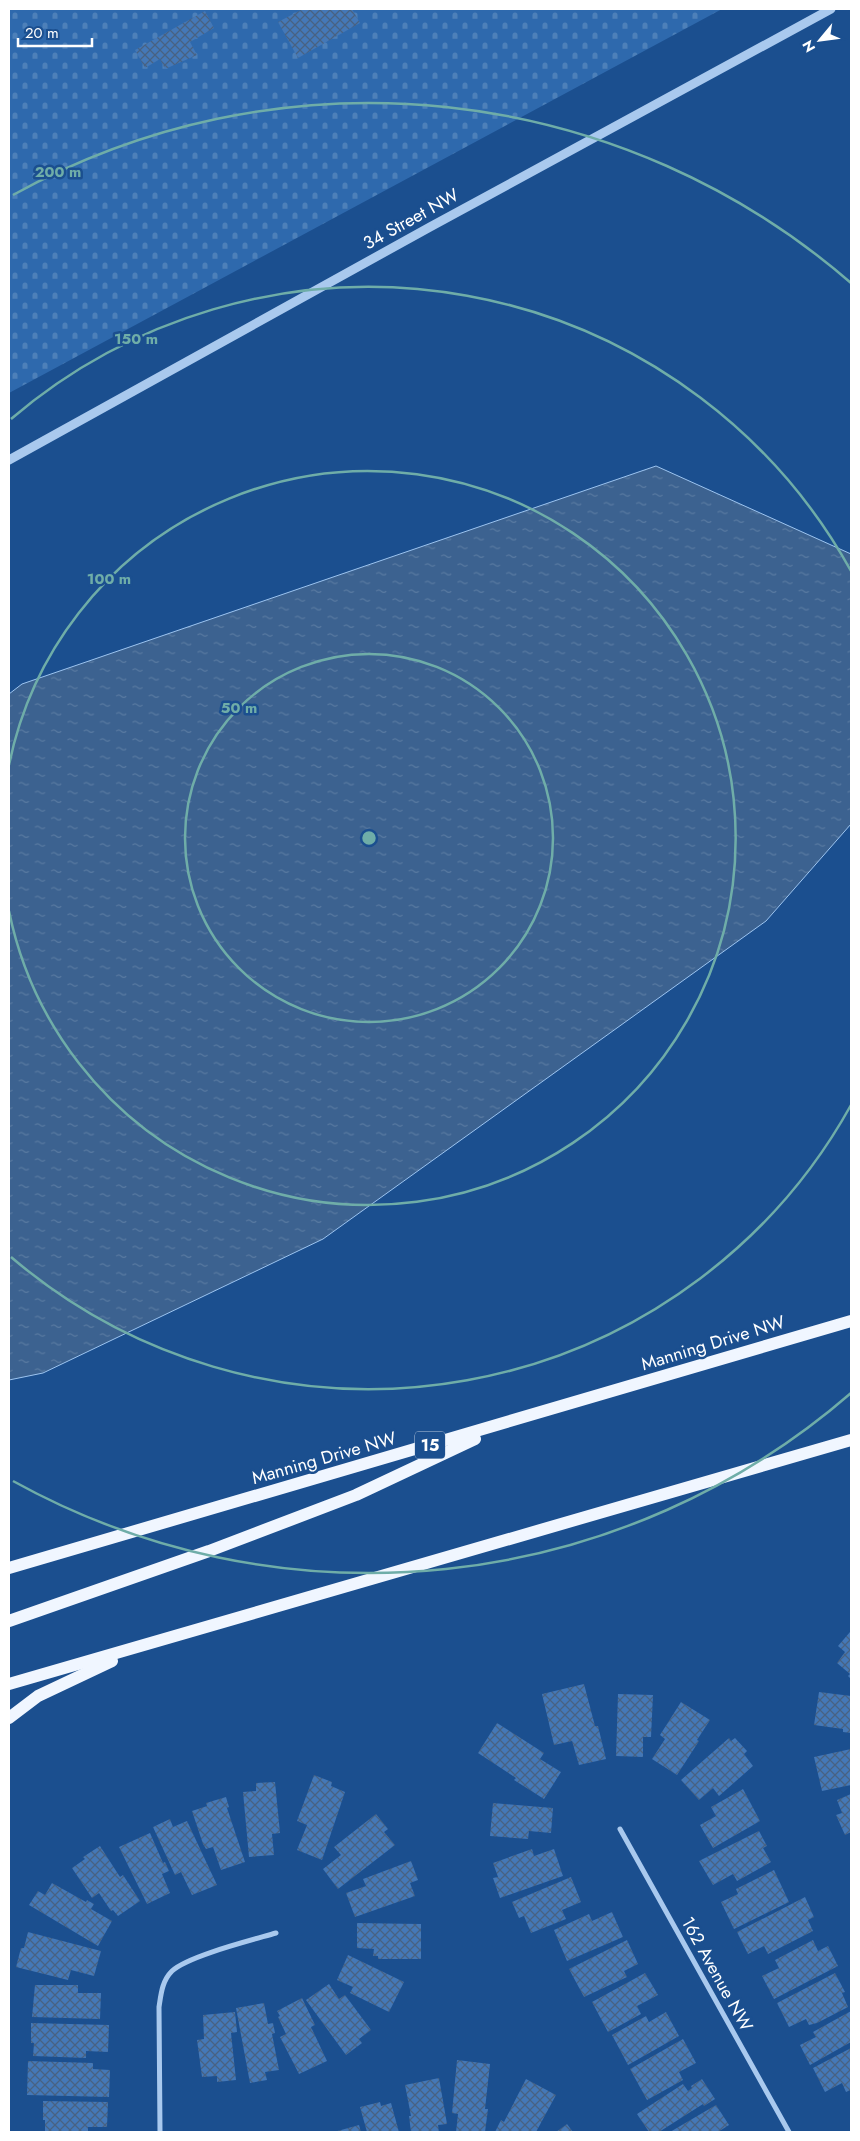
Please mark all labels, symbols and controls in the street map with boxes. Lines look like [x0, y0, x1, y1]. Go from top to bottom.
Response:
scale bar [18, 15, 91, 47]
north arrow [795, 15, 845, 65]
text: 20 m [25, 22, 59, 44]
text: N [797, 37, 820, 56]
text: 200 m [35, 161, 81, 183]
street label: 34 Street NW [358, 182, 464, 256]
text: 150 m [114, 328, 158, 350]
text: 100 m [87, 568, 131, 590]
text: 50 m [221, 697, 257, 719]
centre of rings [360, 829, 378, 847]
street label: Manning Drive NW [638, 1309, 788, 1377]
street label: Manning Drive NW [249, 1425, 399, 1491]
road number: 15 [415, 1432, 445, 1458]
street label: 162 Avenue NW [675, 1912, 759, 2036]

